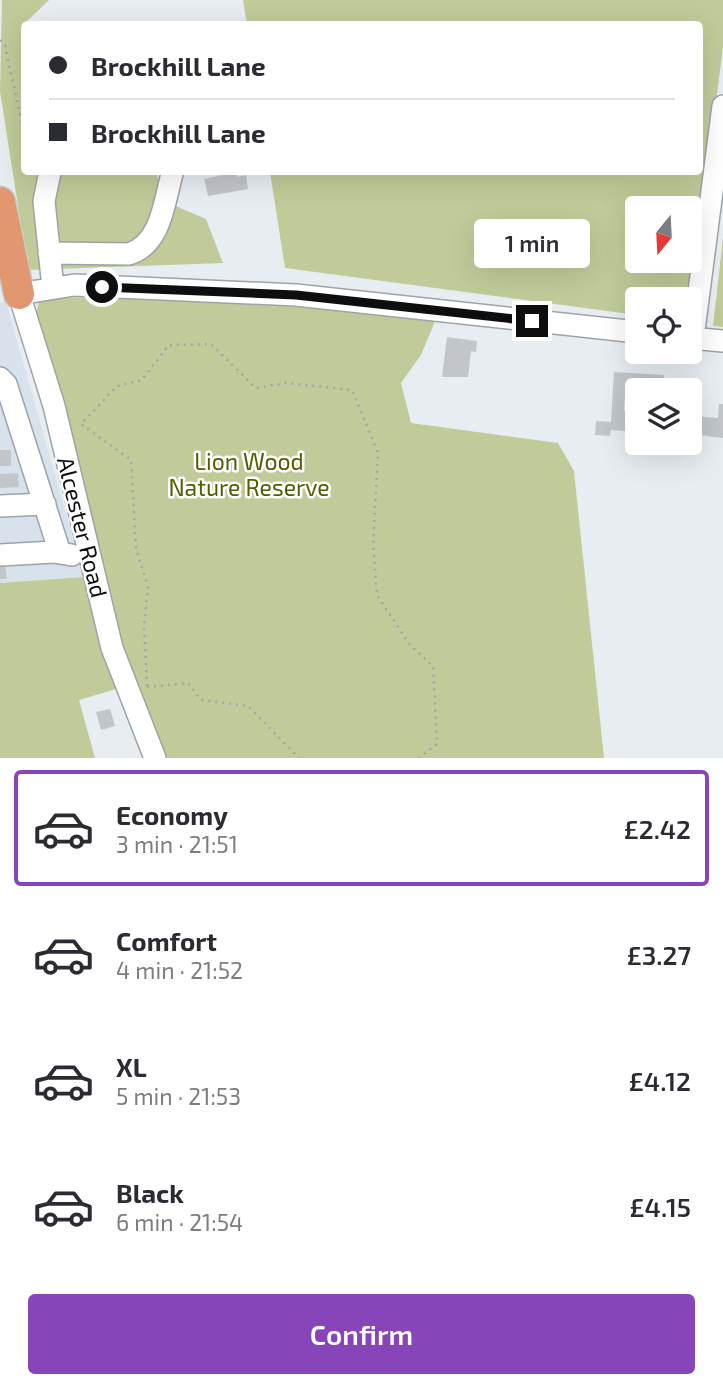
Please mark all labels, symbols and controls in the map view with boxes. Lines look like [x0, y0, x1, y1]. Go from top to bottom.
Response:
text: Brockhill Lane [91, 50, 266, 81]
text: Brockhill Lane [91, 117, 266, 148]
north arrow [625, 196, 702, 273]
map controls [625, 196, 702, 455]
callout: 1 min [474, 219, 590, 268]
text: 1 min [505, 229, 559, 257]
route start [86, 271, 118, 303]
button: locate [625, 287, 702, 364]
route end [516, 305, 548, 337]
button: layers [625, 378, 702, 455]
park label: Lion Wood Nature Reserve [168, 447, 330, 501]
street label: Alcester Road [52, 454, 114, 600]
icon: car [32, 797, 95, 860]
text: Economy [116, 799, 228, 830]
text: £2.42 [624, 813, 691, 844]
text: 3 min · 21:51 [116, 830, 238, 858]
icon: car [32, 923, 95, 986]
text: Comfort [116, 925, 217, 956]
text: £3.27 [627, 939, 691, 970]
text: 4 min · 21:52 [116, 956, 243, 984]
icon: car [32, 1049, 95, 1112]
text: XL [116, 1051, 147, 1082]
text: £4.12 [629, 1065, 691, 1096]
text: 5 min · 21:53 [116, 1082, 241, 1110]
icon: car [32, 1175, 95, 1238]
text: Black [116, 1177, 184, 1208]
text: £4.15 [630, 1191, 691, 1222]
text: 6 min · 21:54 [116, 1208, 243, 1236]
button: Confirm [28, 1294, 695, 1374]

